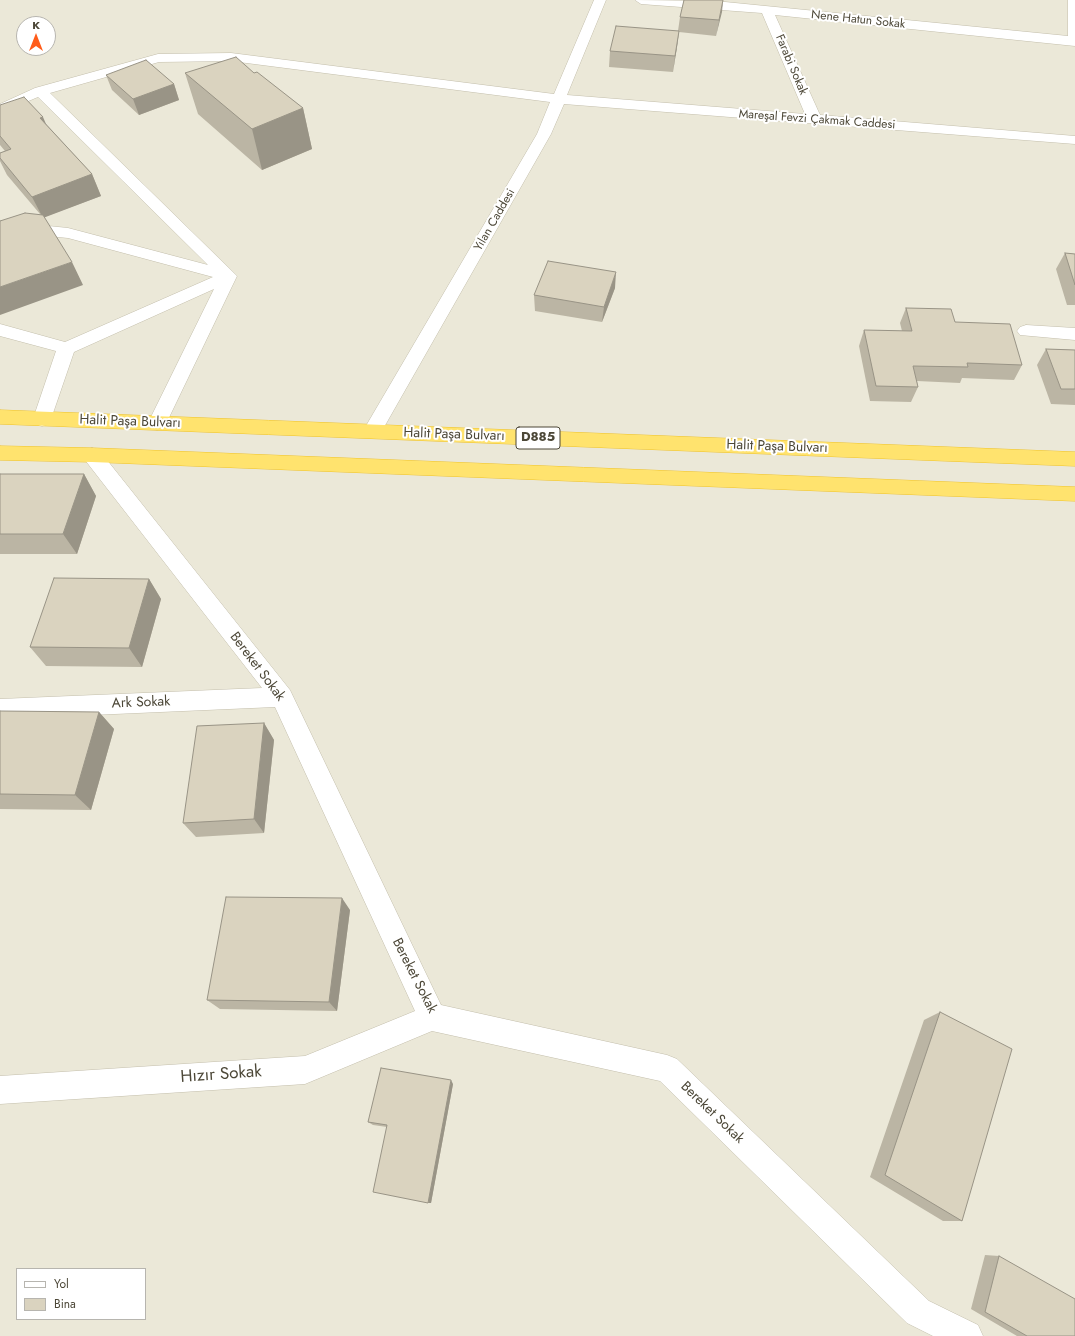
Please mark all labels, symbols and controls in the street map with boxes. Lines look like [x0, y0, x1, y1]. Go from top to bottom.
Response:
street label: Nene Hatun Sokak [810, 8, 906, 32]
north arrow [16, 16, 56, 56]
text: K [32, 17, 40, 33]
street label: Farabi Sokak [772, 33, 810, 97]
street label: Mareşal Fevzi Çakmak Caddesi [738, 107, 896, 133]
street label: Yılan Caddesi [471, 186, 519, 254]
street label: Halit Paşa Bulvarı [79, 412, 181, 432]
street label: Halit Paşa Bulvarı [403, 425, 505, 445]
road number: D885 [516, 427, 560, 449]
street label: Halit Paşa Bulvarı [726, 437, 828, 457]
street label: Bereket Sokak [226, 629, 288, 705]
street label: Ark Sokak [111, 694, 171, 712]
street label: Bereket Sokak [388, 936, 440, 1016]
street label: Hızır Sokak [180, 1062, 262, 1088]
street label: Bereket Sokak [677, 1079, 747, 1147]
legend [16, 1268, 146, 1320]
text: Yol [54, 1275, 69, 1293]
text: Bina [54, 1295, 76, 1313]

